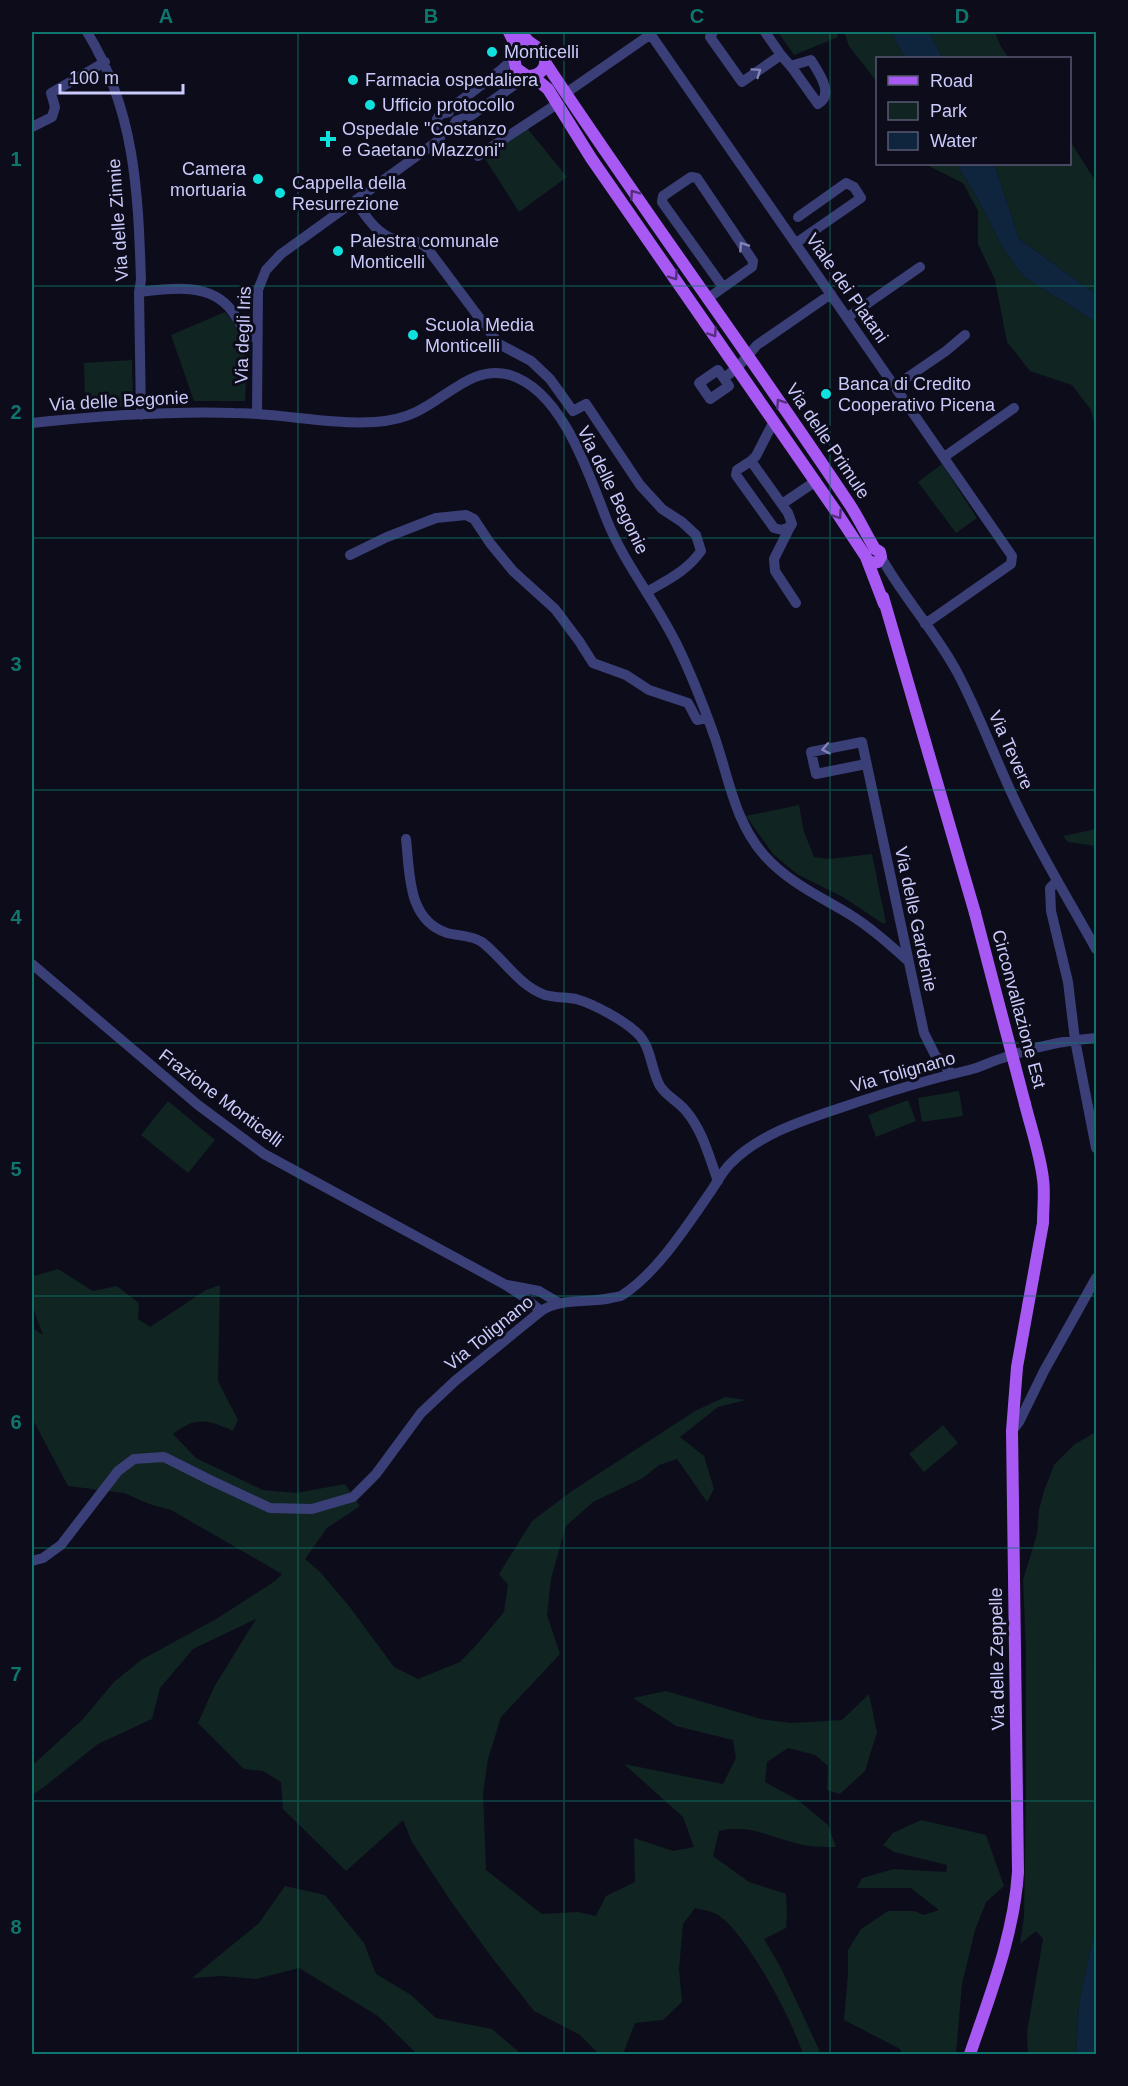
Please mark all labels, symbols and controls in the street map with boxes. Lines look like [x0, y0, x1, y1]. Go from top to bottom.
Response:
text: A [159, 5, 173, 27]
text: B [424, 5, 438, 27]
text: C [690, 5, 704, 27]
text: D [955, 5, 969, 27]
place label: Monticelli [504, 42, 579, 62]
marker: Monticelli [485, 45, 499, 59]
scale bar [60, 57, 183, 95]
legend [876, 57, 1071, 165]
text: 100 m [69, 68, 119, 88]
one-way arrow [750, 68, 761, 79]
place label: Farmacia ospedaliera [365, 70, 539, 90]
text: Road [930, 71, 973, 91]
marker: Farmacia ospedaliera [346, 73, 360, 87]
place label: Ufficio protocollo [382, 95, 515, 115]
marker: Ufficio protocollo [363, 98, 377, 112]
text: Park [930, 101, 968, 121]
place label: Ospedale "Costanzo e Gaetano Mazzoni" [342, 119, 507, 160]
marker: Ospedale "Costanzo e Gaetano Mazzoni" [319, 130, 337, 148]
text: Water [930, 131, 977, 151]
text: 1 [10, 148, 22, 170]
street label: Via delle Zinnie [104, 158, 132, 282]
place label: Camera mortuaria [170, 159, 247, 200]
marker: Camera mortuaria [251, 172, 265, 186]
place label: Cappella della Resurrezione [292, 173, 407, 214]
marker: Cappella della Resurrezione [273, 186, 287, 200]
one-way arrow [630, 190, 641, 201]
street label: Viale dei Platani [802, 230, 892, 346]
place label: Palestra comunale Monticelli [350, 231, 499, 272]
one-way arrow [739, 242, 750, 253]
marker: Palestra comunale Monticelli [331, 244, 345, 258]
one-way arrow [667, 269, 678, 280]
street label: Via degli Iris [231, 286, 255, 384]
place label: Scuola Media Monticelli [425, 315, 535, 356]
one-way arrow [706, 326, 717, 337]
marker: Scuola Media Monticelli [406, 328, 420, 342]
place label: Banca di Credito Cooperativo Picena [838, 374, 996, 415]
street label: Via delle Primule [782, 380, 874, 502]
street label: Via delle Begonie [49, 387, 189, 415]
marker: Banca di Credito Cooperativo Picena [819, 387, 833, 401]
one-way arrow [776, 398, 787, 409]
text: 2 [10, 401, 22, 423]
street label: Via delle Begonie [573, 423, 653, 557]
one-way arrow [831, 509, 843, 519]
text: 3 [10, 653, 22, 675]
street label: Via Tevere [985, 707, 1037, 793]
one-way arrow [821, 742, 831, 755]
street label: Via delle Gardenie [891, 845, 941, 993]
text: 4 [10, 906, 22, 928]
street label: Circonvallazione Est [988, 928, 1050, 1090]
street label: Frazione Monticelli [155, 1045, 287, 1151]
street label: Via Tolignano [849, 1048, 957, 1096]
text: 5 [10, 1158, 22, 1180]
street label: Via Tolignano [441, 1291, 537, 1375]
text: 6 [10, 1411, 22, 1433]
street label: Via delle Zeppelle [986, 1587, 1008, 1731]
text: 7 [10, 1663, 22, 1685]
text: 8 [10, 1916, 22, 1938]

